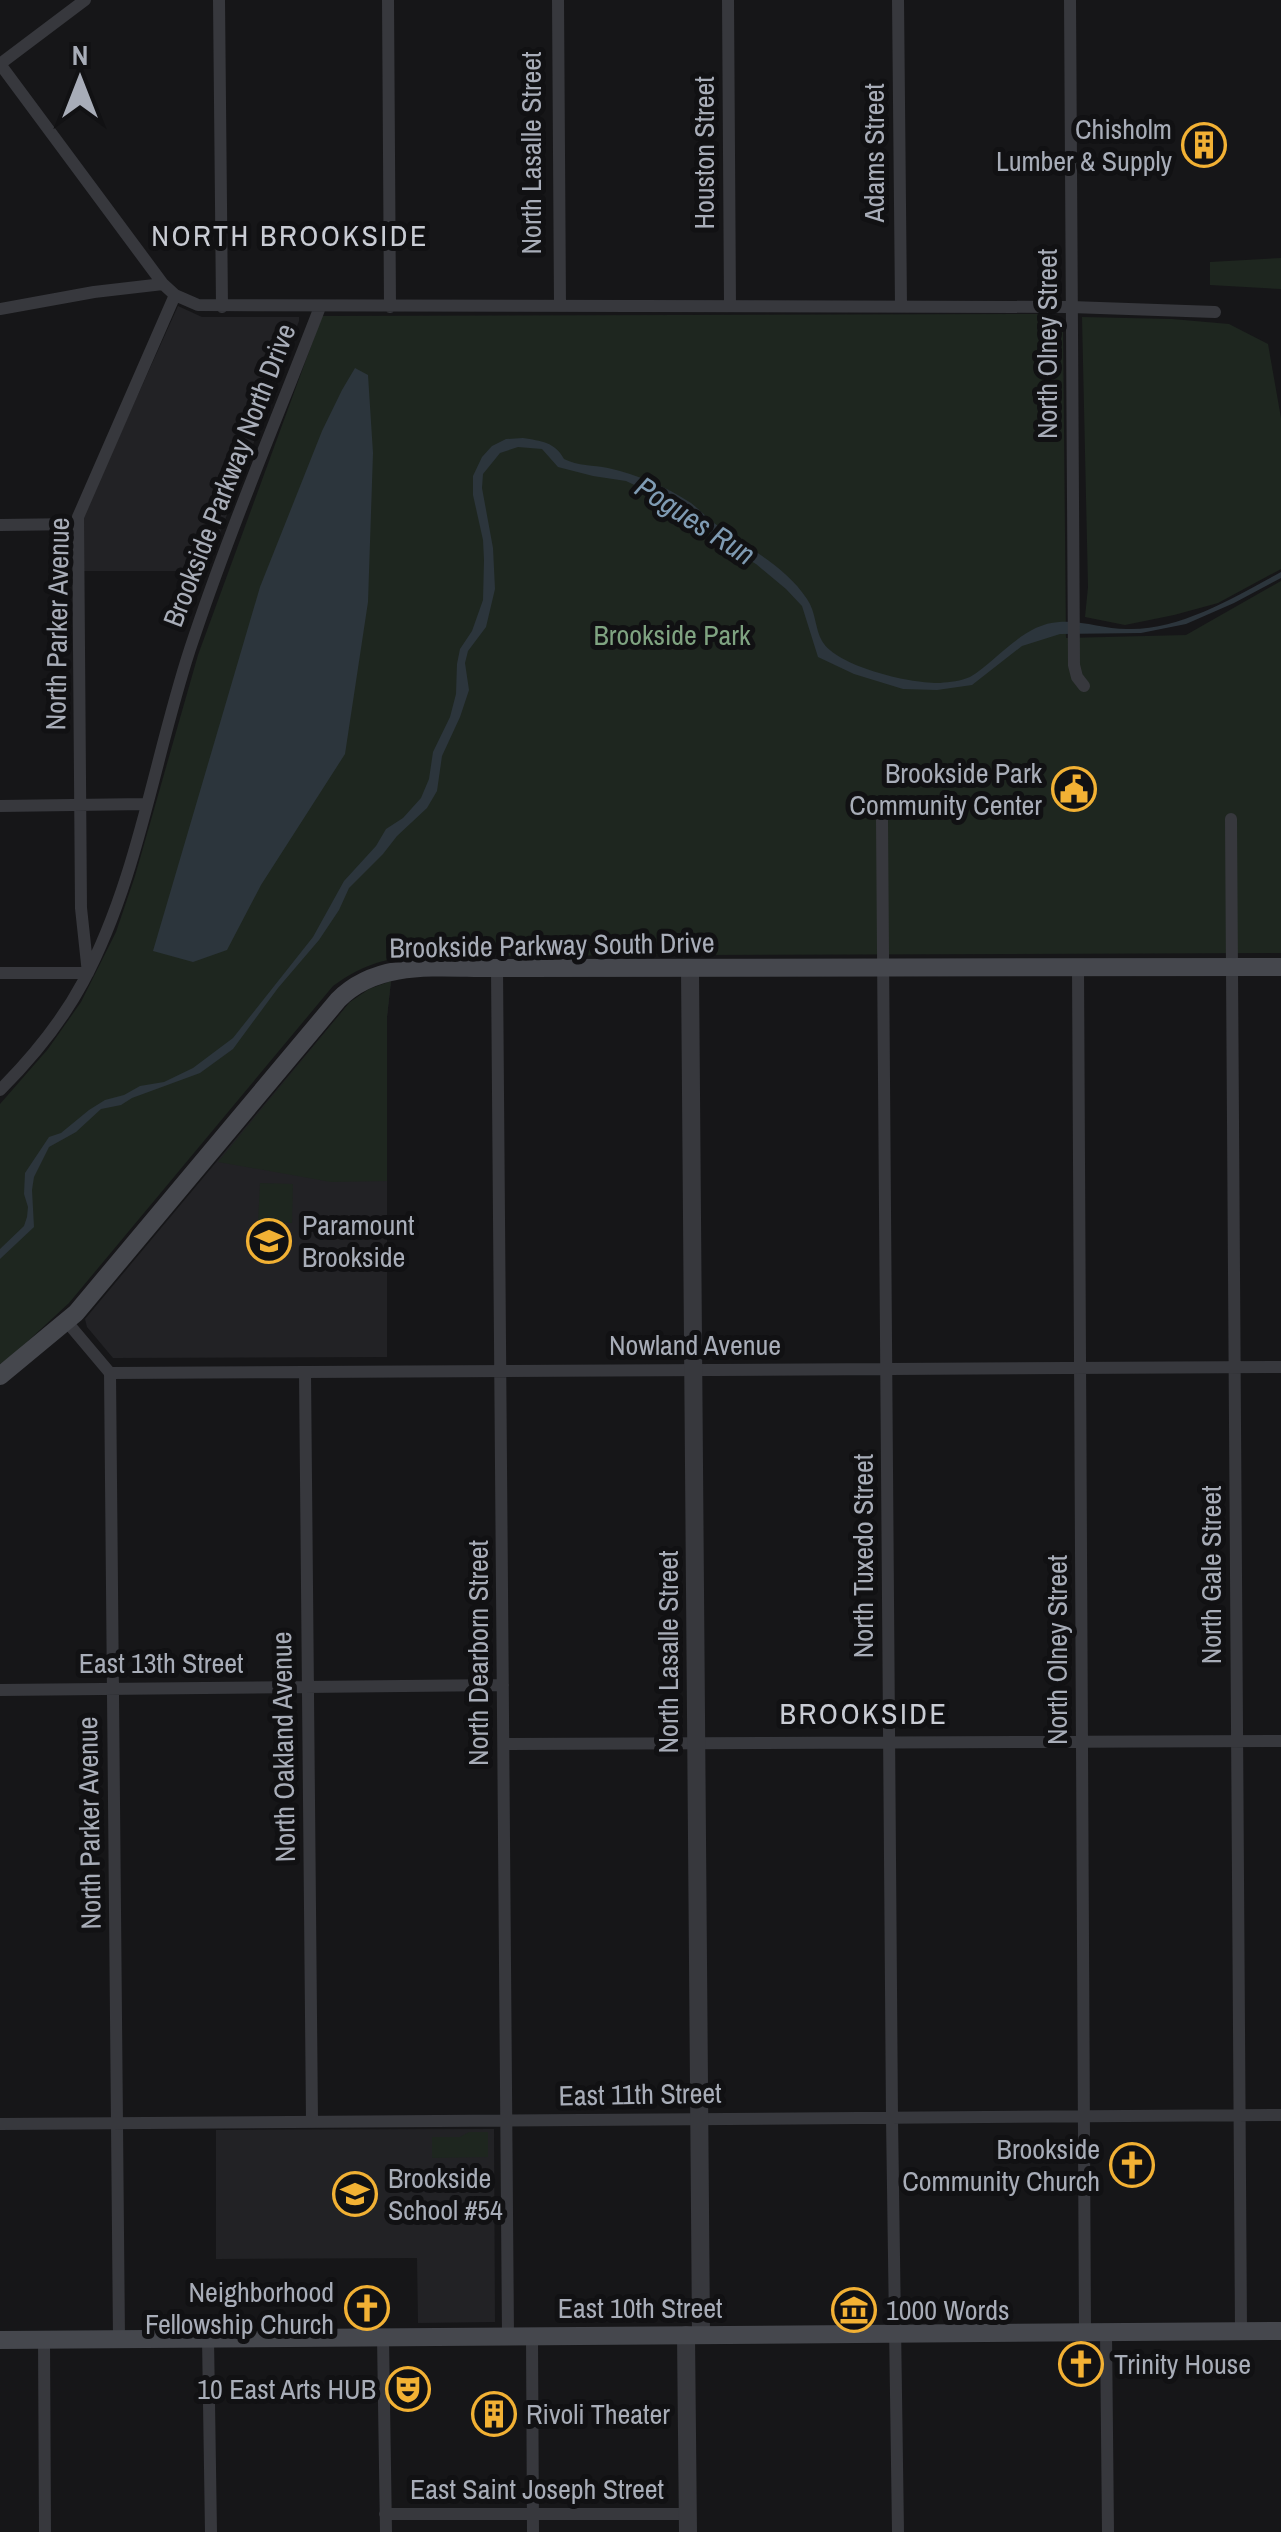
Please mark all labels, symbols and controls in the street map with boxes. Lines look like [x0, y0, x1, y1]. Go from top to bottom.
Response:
north arrow [30, 30, 130, 130]
text: N [72, 36, 88, 74]
street label: North Lasalle Street [512, 52, 550, 254]
street label: Houston Street [685, 76, 723, 230]
street label: Adams Street [855, 83, 893, 224]
place label: Chisholm Lumber & Supply [996, 110, 1173, 180]
building icon: Chisholm Lumber & Supply [1181, 122, 1227, 168]
district label: NORTH BROOKSIDE [151, 215, 429, 255]
street label: North Olney Street [1028, 249, 1066, 439]
street label: Brookside Parkway North Drive [154, 318, 304, 632]
water label: Pogues Run [628, 467, 763, 574]
street label: North Parker Avenue [36, 517, 78, 731]
park label: Brookside Park [594, 616, 751, 654]
place label: Brookside Park Community Center [849, 754, 1043, 824]
public building icon: Brookside Park Community Center [1051, 766, 1097, 812]
street label: Brookside Parkway South Drive [389, 923, 715, 967]
place label: Paramount Brookside [302, 1206, 414, 1276]
school or university icon: Paramount Brookside [246, 1218, 292, 1264]
street label: Nowland Avenue [609, 1326, 781, 1364]
street label: North Tuxedo Street [844, 1454, 882, 1658]
street label: North Gale Street [1192, 1486, 1230, 1664]
street label: North Dearborn Street [459, 1540, 497, 1766]
street label: North Lasalle Street [649, 1551, 687, 1753]
street label: North Olney Street [1038, 1555, 1076, 1745]
street label: North Oakland Avenue [262, 1631, 304, 1863]
street label: East 13th Street [79, 1644, 243, 1682]
district label: BROOKSIDE [780, 1693, 948, 1733]
street label: North Parker Avenue [68, 1716, 110, 1930]
street label: East 11th Street [558, 2074, 722, 2114]
place label: Brookside Community Church [902, 2130, 1100, 2200]
church icon: Brookside Community Church [1109, 2142, 1155, 2188]
place label: Brookside School #54 [388, 2159, 503, 2229]
school or university icon: Brookside School #54 [332, 2171, 378, 2217]
place label: Neighborhood Fellowship Church [145, 2273, 334, 2343]
church icon: Neighborhood Fellowship Church [344, 2285, 390, 2331]
museum icon: 1000 Words [831, 2287, 877, 2333]
street label: East 10th Street [558, 2289, 722, 2327]
place label: 1000 Words [886, 2291, 1009, 2329]
church icon: Trinity House [1058, 2341, 1104, 2387]
place label: Trinity House [1114, 2345, 1251, 2383]
theatre icon: 10 East Arts HUB [385, 2366, 431, 2412]
place label: 10 East Arts HUB [197, 2370, 376, 2408]
building icon: Rivoli Theater [471, 2391, 517, 2437]
place label: Rivoli Theater [526, 2395, 670, 2433]
street label: East Saint Joseph Street [410, 2470, 664, 2508]

